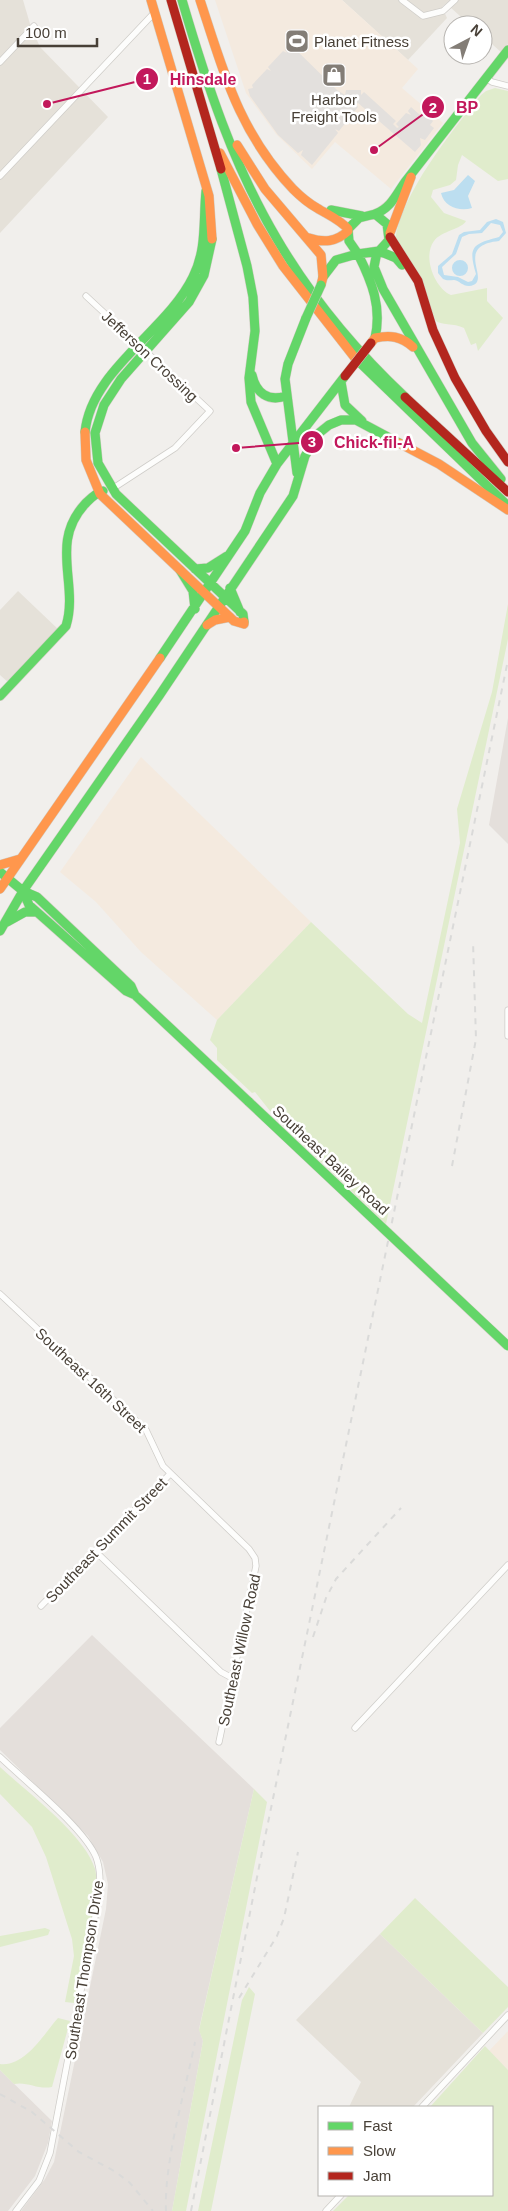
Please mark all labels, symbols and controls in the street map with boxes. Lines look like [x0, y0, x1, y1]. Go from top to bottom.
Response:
scale bar [18, 15, 96, 47]
north arrow [443, 15, 493, 65]
text: N [467, 21, 486, 40]
text: 100 m [25, 24, 67, 41]
sports icon: Planet Fitness [284, 28, 310, 54]
place label: Planet Fitness [314, 33, 409, 50]
shop icon: Harbor Freight Tools [321, 62, 347, 88]
callout: Hinsdale [135, 64, 246, 95]
text: 1 [143, 70, 151, 87]
text: Hinsdale [170, 71, 236, 88]
place label: Harbor Freight Tools [291, 91, 377, 125]
callout: BP [421, 92, 488, 123]
text: 2 [429, 99, 437, 116]
text: BP [456, 99, 478, 116]
street label: Jefferson Crossing [99, 307, 201, 405]
callout: Chick-fil-A [299, 426, 424, 457]
text: 3 [308, 433, 316, 450]
text: Chick-fil-A [334, 434, 414, 451]
street label: Southeast Bailey Road [269, 1102, 393, 1218]
street label: Southeast 16th Street [32, 1324, 150, 1436]
street label: Southeast Summit Street [42, 1474, 171, 1606]
street label: Southeast Willow Road [215, 1572, 263, 1728]
street label: Southeast Thompson Drive [61, 1879, 107, 2061]
legend [318, 2106, 493, 2196]
text: Fast [363, 2117, 393, 2134]
text: Slow [363, 2142, 396, 2159]
text: Jam [363, 2167, 391, 2184]

